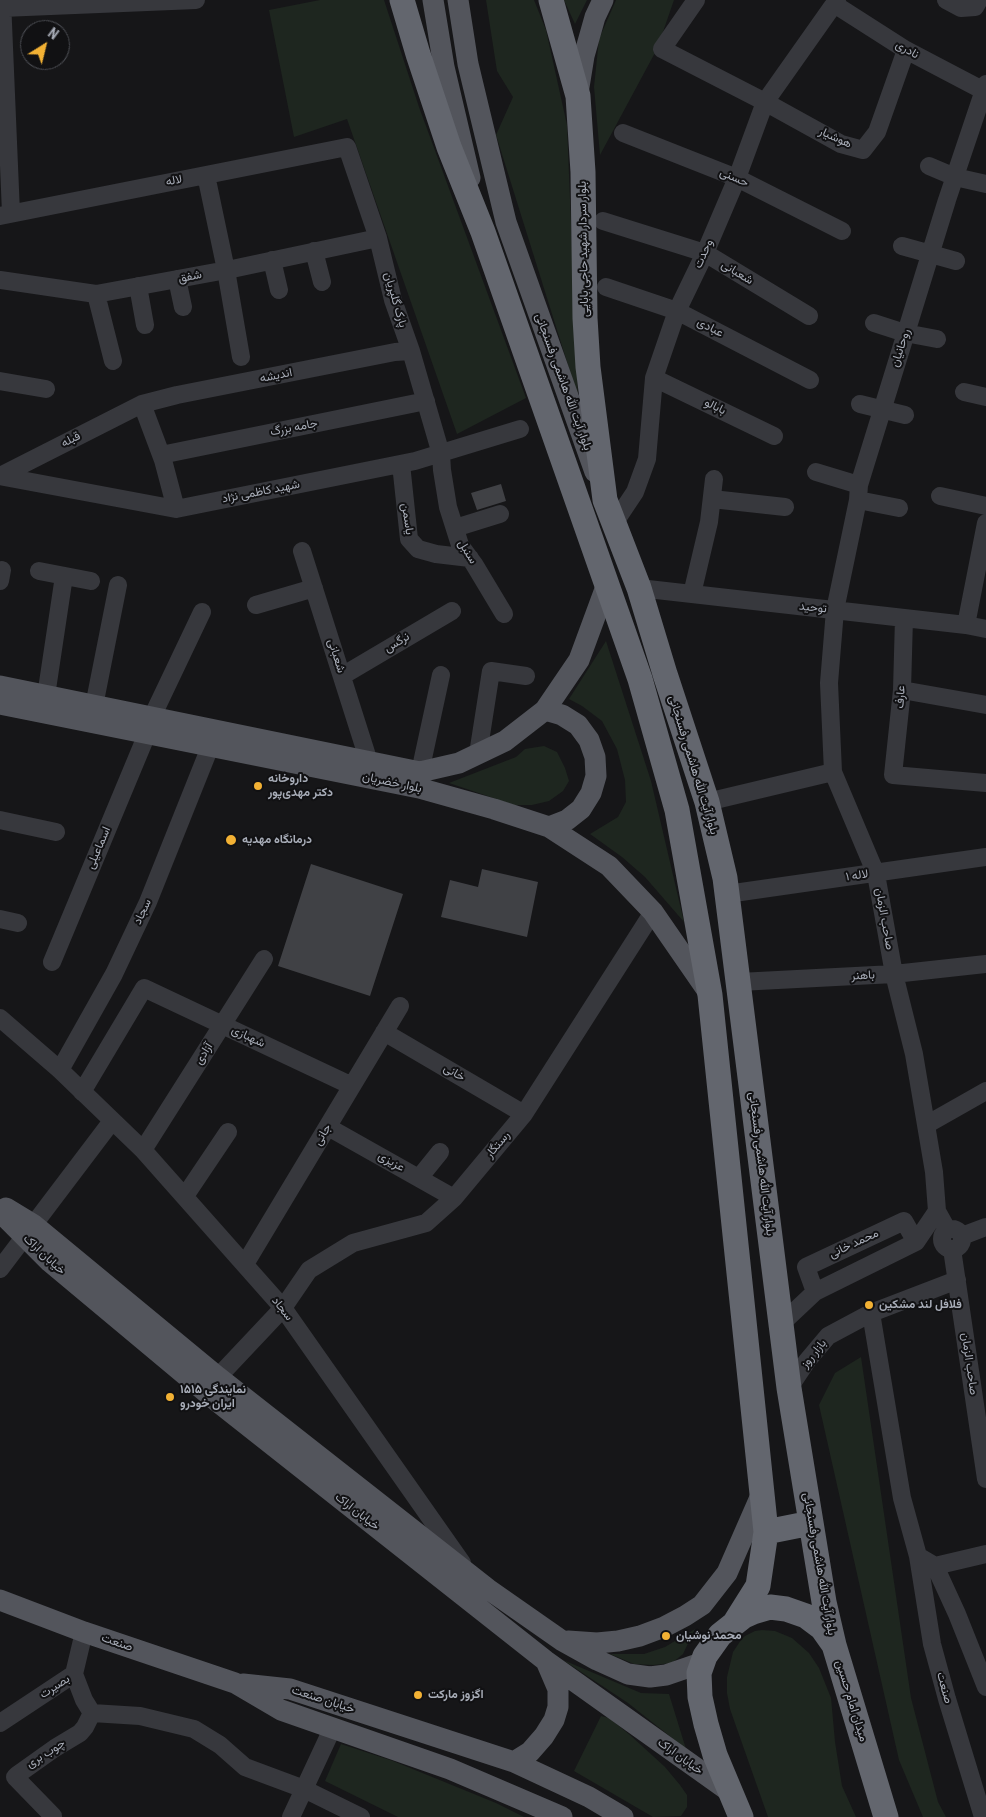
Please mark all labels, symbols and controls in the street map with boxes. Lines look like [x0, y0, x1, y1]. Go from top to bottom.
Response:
north arrow [20, 20, 70, 70]
text: N [45, 25, 61, 43]
street label: نادری [893, 38, 921, 62]
street label: هوشیار [816, 124, 854, 152]
street label: حسنی [717, 165, 751, 191]
street label: لاله [165, 172, 183, 190]
street label: بلوار سردار شهید حاجی بابایی [576, 181, 592, 317]
street label: وحدت [691, 237, 717, 271]
street label: شعبانی [718, 258, 756, 288]
street label: شفق [177, 268, 203, 286]
street label: پارک گلپریان [380, 271, 410, 329]
street label: بلوار آیت الله هاشمی رفسنجانی [532, 312, 594, 452]
street label: عبادی [694, 315, 726, 341]
street label: روحانیان [888, 327, 914, 369]
street label: اندیشه [259, 366, 293, 386]
street label: بابالو [702, 396, 728, 418]
street label: جامه بزرگ [269, 416, 319, 440]
street label: قبله [59, 429, 83, 451]
street label: شهید کاظمی نژاد [221, 477, 301, 507]
street label: یاسمن [398, 502, 416, 536]
street label: سنبل [454, 537, 480, 567]
street label: توحید [798, 599, 828, 617]
street label: نرگس [382, 630, 412, 656]
street label: شعبانی [324, 637, 348, 675]
street label: عارف [893, 685, 909, 709]
street label: بلوار آیت الله هاشمی رفسنجانی [665, 694, 721, 836]
street label: بلوار خضریان [361, 770, 423, 796]
place label: داروخانه دکتر مهدی‌پور [268, 772, 333, 800]
marker: داروخانه دکتر مهدی‌پور [252, 780, 264, 792]
street label: اسماعیلی [84, 825, 114, 871]
marker: درمانگاه مهدیه [224, 833, 238, 847]
place label: درمانگاه مهدیه [242, 833, 312, 847]
street label: لاله ۱ [845, 867, 869, 885]
street label: صاحب الزمان [871, 887, 897, 951]
street label: سجاد [131, 897, 155, 927]
street label: باهنر [851, 968, 875, 984]
street label: شهبازی [229, 1023, 267, 1051]
street label: آزادی [192, 1040, 216, 1068]
street label: خانی [441, 1061, 467, 1085]
street label: بلوار آیت الله هاشمی رفسنجانی [745, 1091, 777, 1237]
street label: جانی [311, 1122, 335, 1148]
street label: رستگار [483, 1129, 513, 1161]
street label: عزیزی [375, 1149, 407, 1175]
street label: محمد خانی [827, 1226, 881, 1262]
street label: خیابان اراک [20, 1232, 68, 1278]
street label: سجاد [268, 1294, 296, 1324]
place label: فلافل لند مشکین [879, 1298, 962, 1312]
marker: فلافل لند مشکین [863, 1299, 875, 1311]
street label: صاحب الزمان [958, 1332, 980, 1396]
street label: بازار روز [798, 1337, 830, 1371]
place label: نمایندگی ۱۵۱۵ ایران خودرو [180, 1383, 246, 1411]
marker: نمایندگی ۱۵۱۵ ایران خودرو [164, 1391, 176, 1403]
street label: خیابان اراک [332, 1490, 382, 1534]
street label: بلوار آیت الله هاشمی رفسنجانی [799, 1492, 839, 1636]
place label: محمد نوشیان [676, 1629, 741, 1643]
marker: محمد نوشیان [660, 1630, 672, 1642]
street label: صنعت [99, 1631, 135, 1655]
street label: میدان امام حسین [832, 1658, 870, 1744]
street label: صنعت [933, 1671, 955, 1705]
street label: بصیرت [37, 1672, 73, 1702]
street label: خیابان صنعت [290, 1683, 356, 1717]
place label: اگزوز مارکت [428, 1688, 484, 1702]
marker: اگزوز مارکت [412, 1689, 424, 1701]
street label: چوب بری [24, 1736, 68, 1772]
street label: خیابان اراک [655, 1736, 705, 1778]

